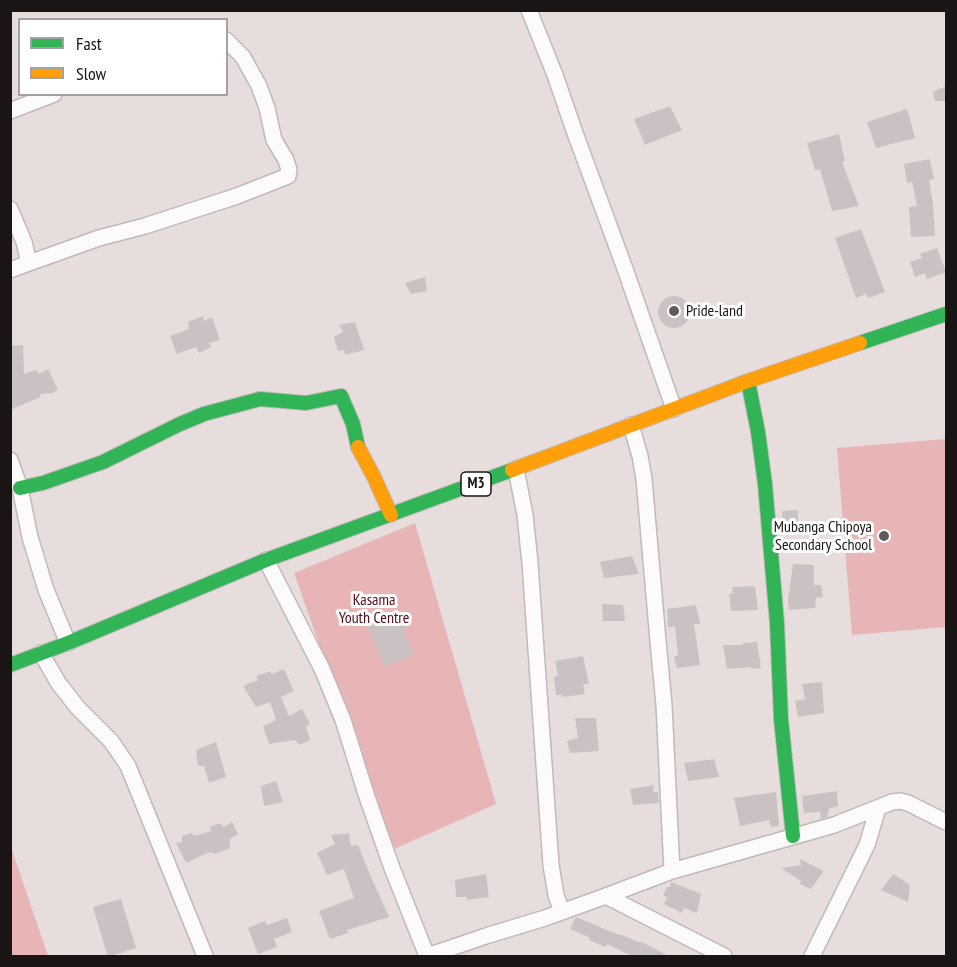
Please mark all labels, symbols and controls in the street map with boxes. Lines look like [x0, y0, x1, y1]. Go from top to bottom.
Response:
legend [18, 18, 228, 96]
text: Fast [76, 32, 102, 55]
text: Slow [76, 62, 106, 85]
place label: Pride-land [686, 301, 743, 321]
marker: Pride-land [667, 304, 681, 318]
road number: M3 [461, 472, 491, 496]
place label: Mubanga Chipoya Secondary School [774, 517, 872, 555]
marker: Mubanga Chipoya Secondary School [877, 529, 891, 543]
park label: Kasama Youth Centre [339, 590, 409, 628]

